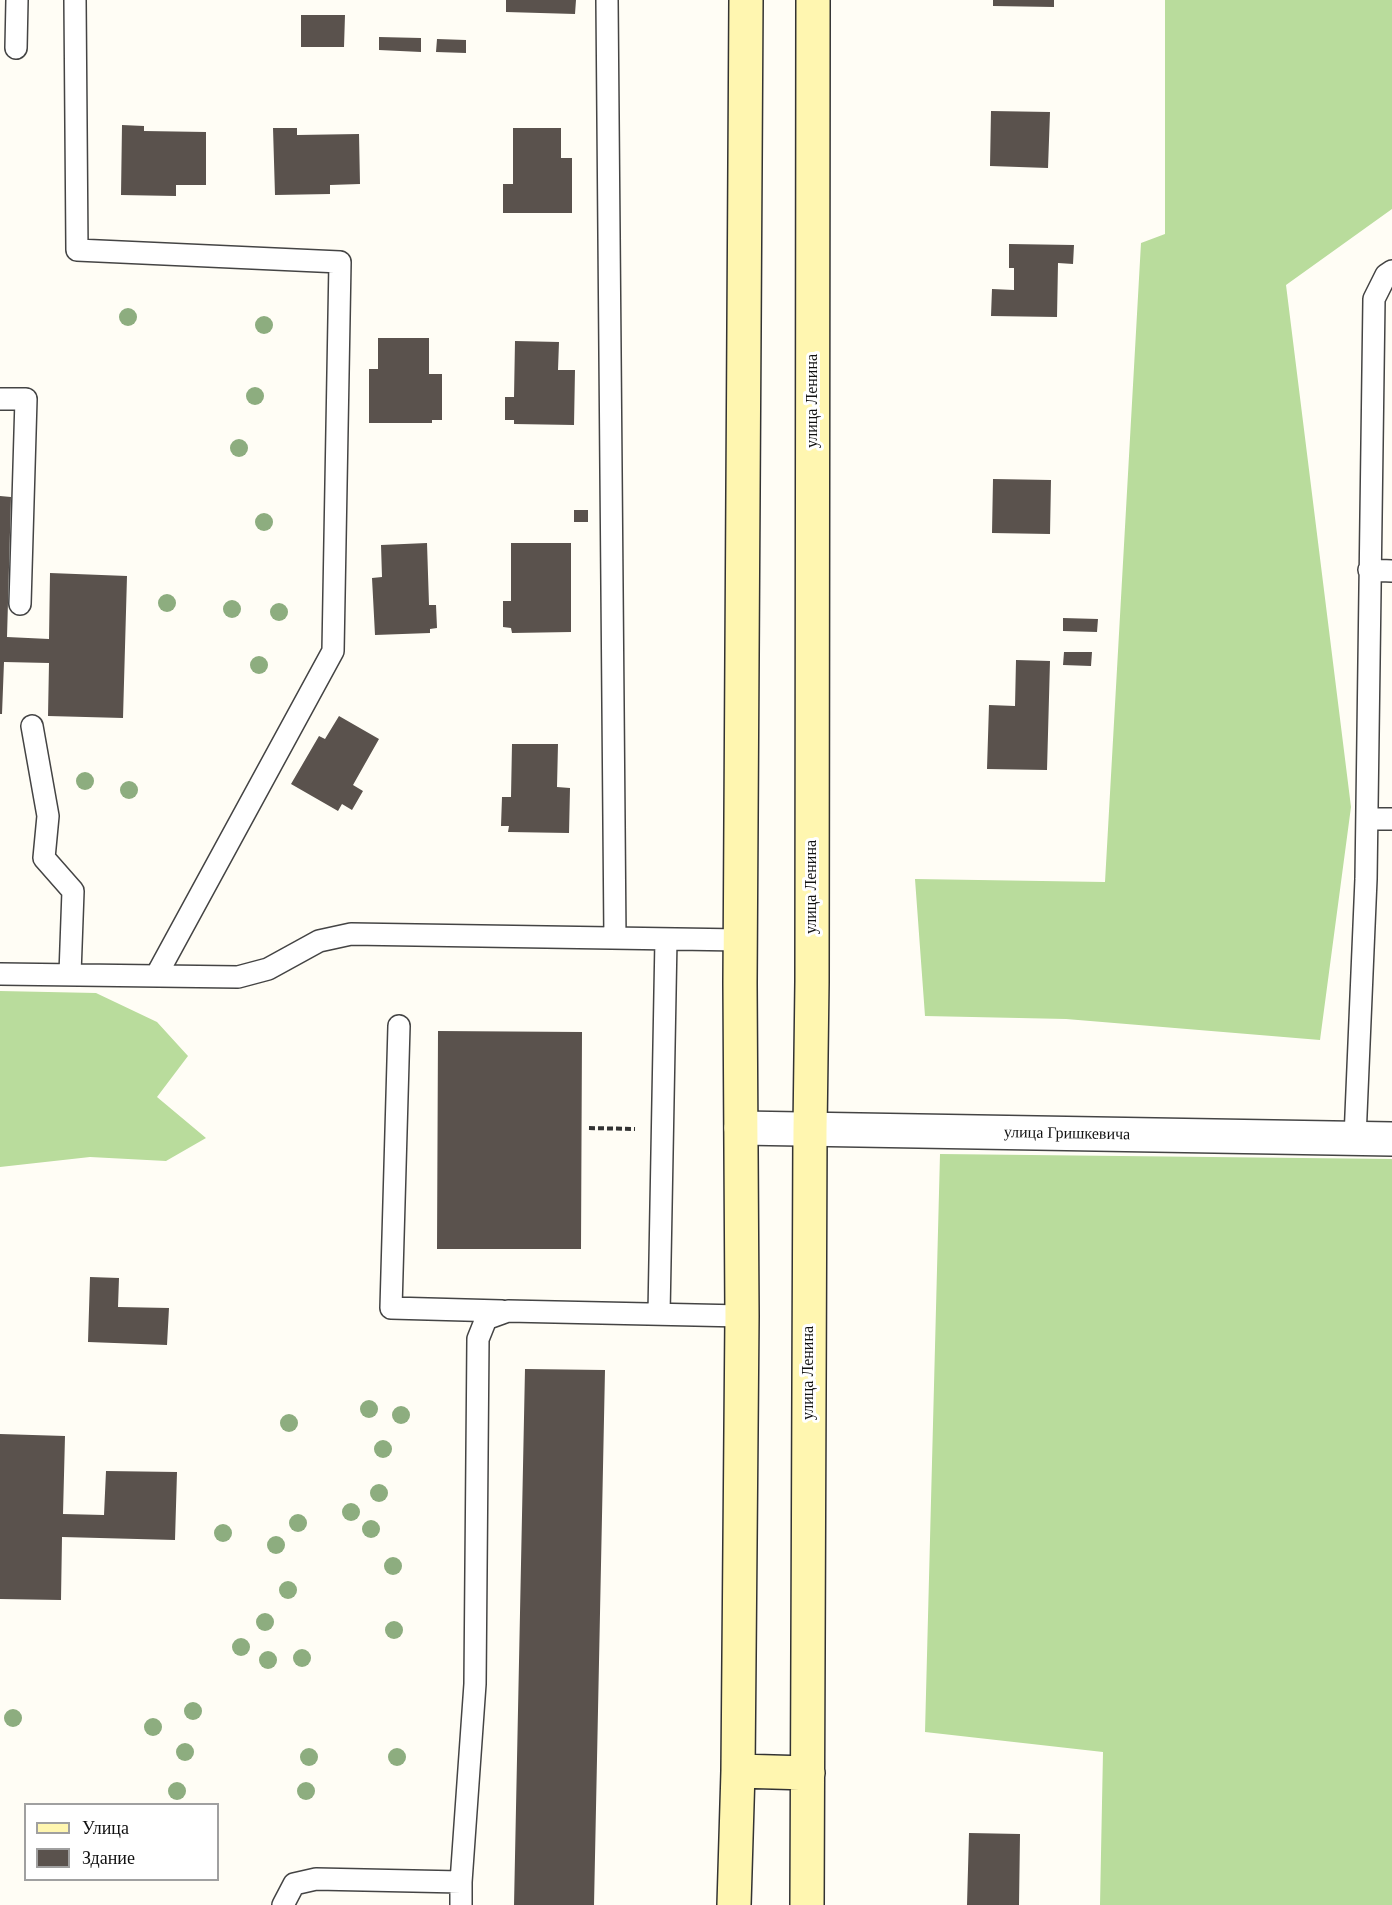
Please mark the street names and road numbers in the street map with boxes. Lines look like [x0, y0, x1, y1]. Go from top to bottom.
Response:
street label: улица Ленина [803, 354, 823, 448]
street label: улица Ленина [802, 840, 822, 934]
street label: улица Гришкевича [1004, 1123, 1130, 1145]
street label: улица Ленина [799, 1326, 819, 1420]

